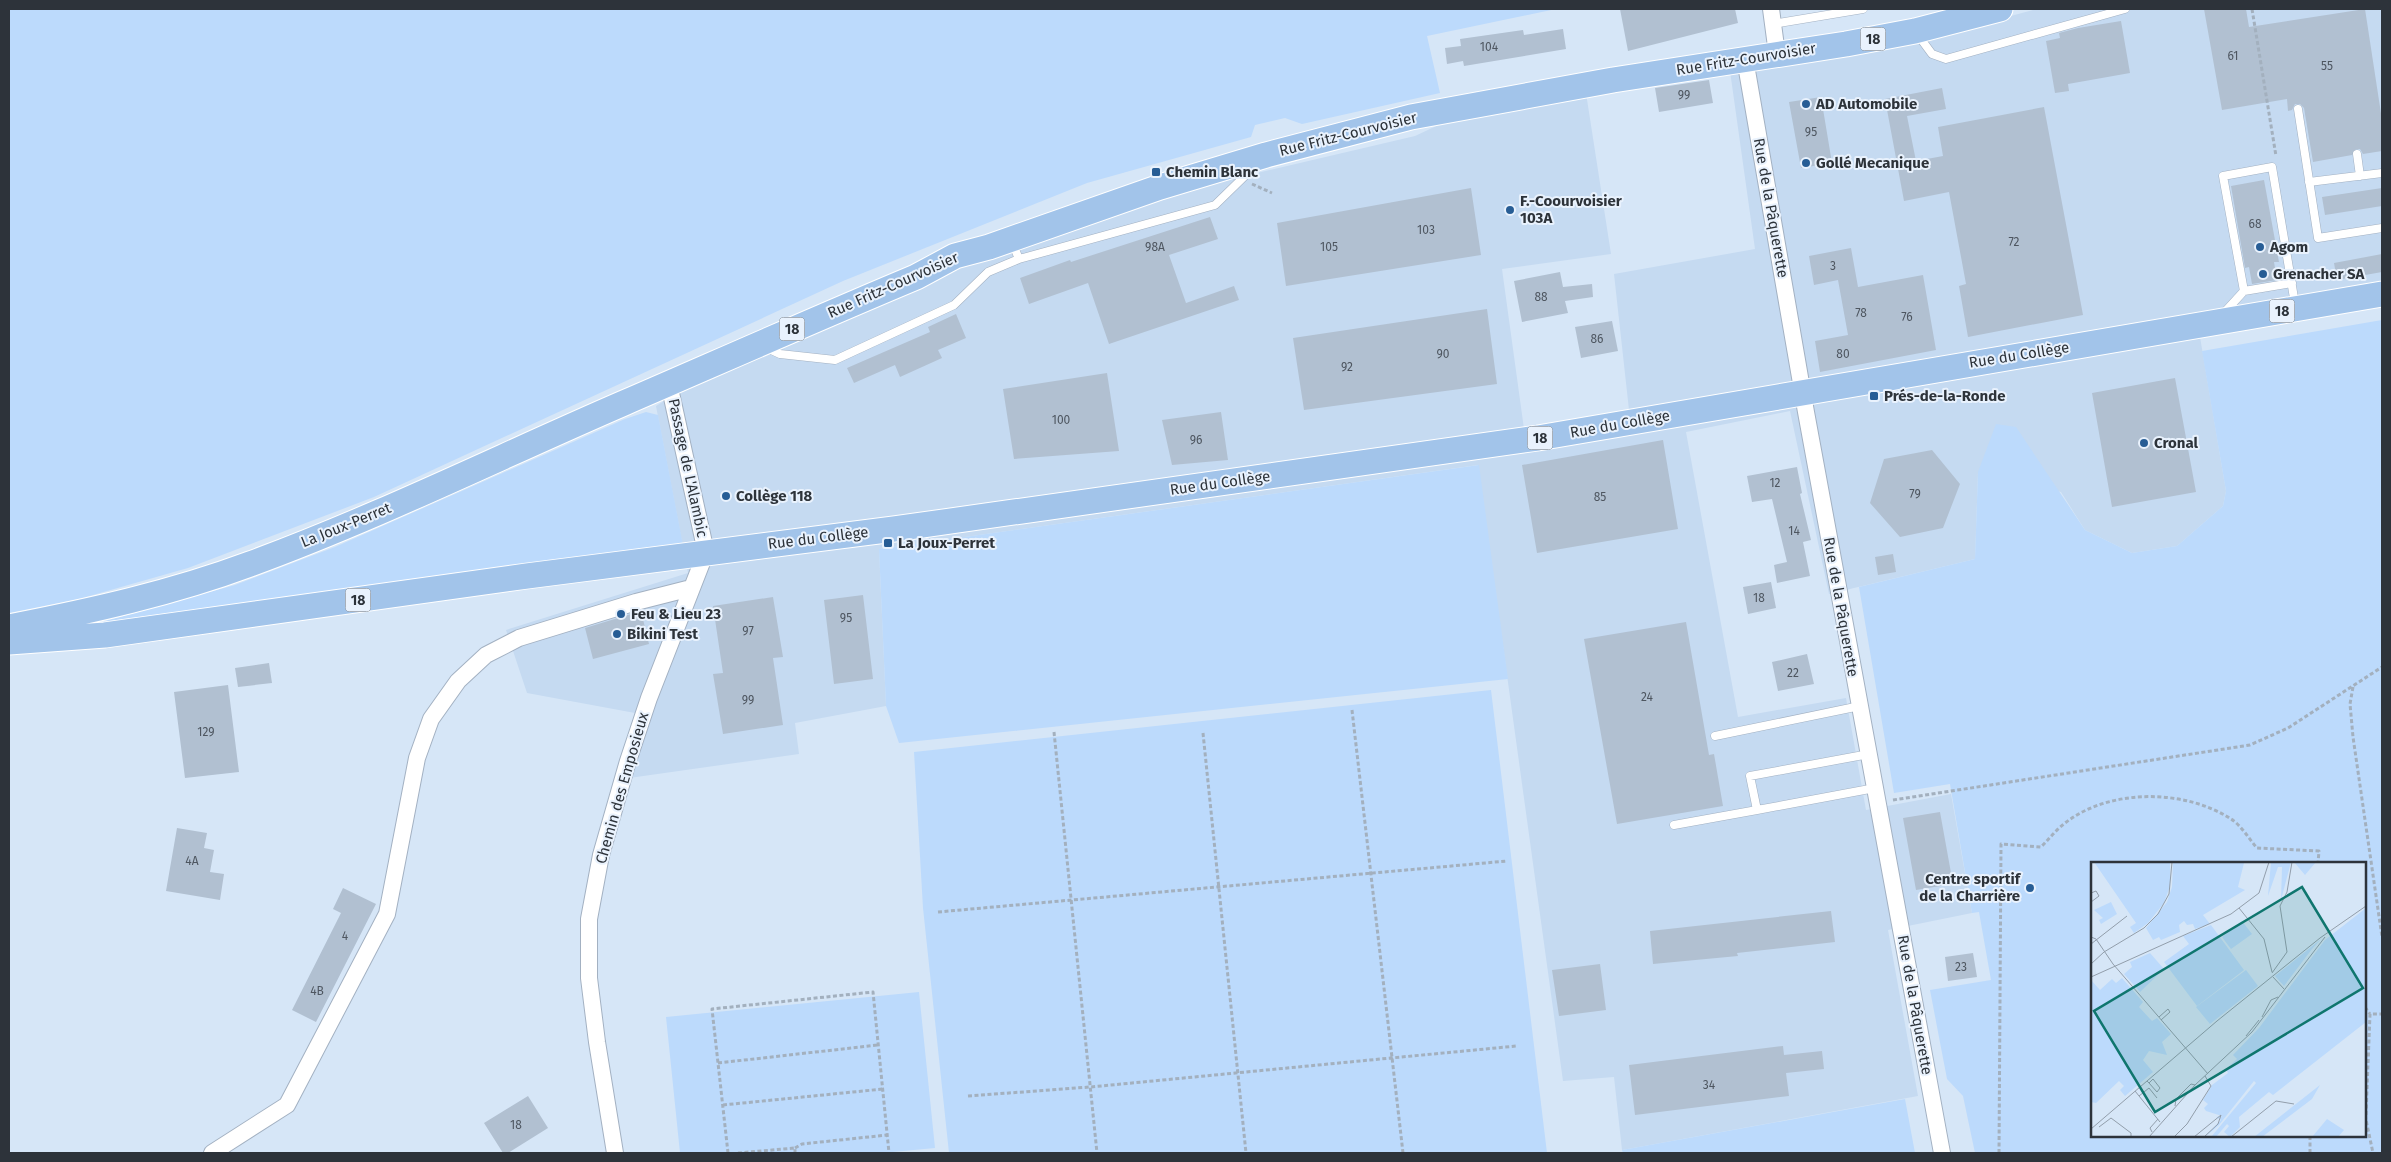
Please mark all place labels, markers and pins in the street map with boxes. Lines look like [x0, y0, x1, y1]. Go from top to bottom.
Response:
place label: AD Automobile [1815, 95, 1917, 113]
marker: AD Automobile [1800, 98, 1812, 110]
place label: Gollé Mecanique [1816, 154, 1929, 172]
marker: Gollé Mecanique [1800, 157, 1812, 169]
place label: Chemin Blanc [1166, 163, 1259, 181]
marker: Chemin Blanc [1150, 166, 1162, 178]
place label: F.-Coourvoisier 103A [1520, 192, 1623, 227]
marker: F.-Coourvoisier 103A [1504, 204, 1516, 216]
place label: Agom [2269, 238, 2308, 256]
marker: Agom [2254, 241, 2266, 253]
place label: Grenacher SA [2273, 265, 2366, 283]
marker: Grenacher SA [2257, 268, 2269, 280]
place label: Prés-de-la-Ronde [1884, 387, 2005, 405]
marker: Prés-de-la-Ronde [1868, 390, 1880, 402]
place label: Cronal [2154, 434, 2198, 452]
marker: Cronal [2138, 437, 2150, 449]
place label: Collège 118 [736, 487, 813, 505]
marker: Collège 118 [720, 490, 732, 502]
place label: La Joux-Perret [898, 534, 995, 552]
marker: La Joux-Perret [882, 537, 894, 549]
place label: Feu & Lieu 23 [631, 605, 721, 623]
marker: Feu & Lieu 23 [615, 608, 627, 620]
place label: Bikini Test [627, 625, 698, 643]
marker: Bikini Test [611, 628, 623, 640]
place label: Centre sportif de la Charrière [1919, 870, 2022, 905]
marker: Centre sportif de la Charrière [2024, 882, 2036, 894]

